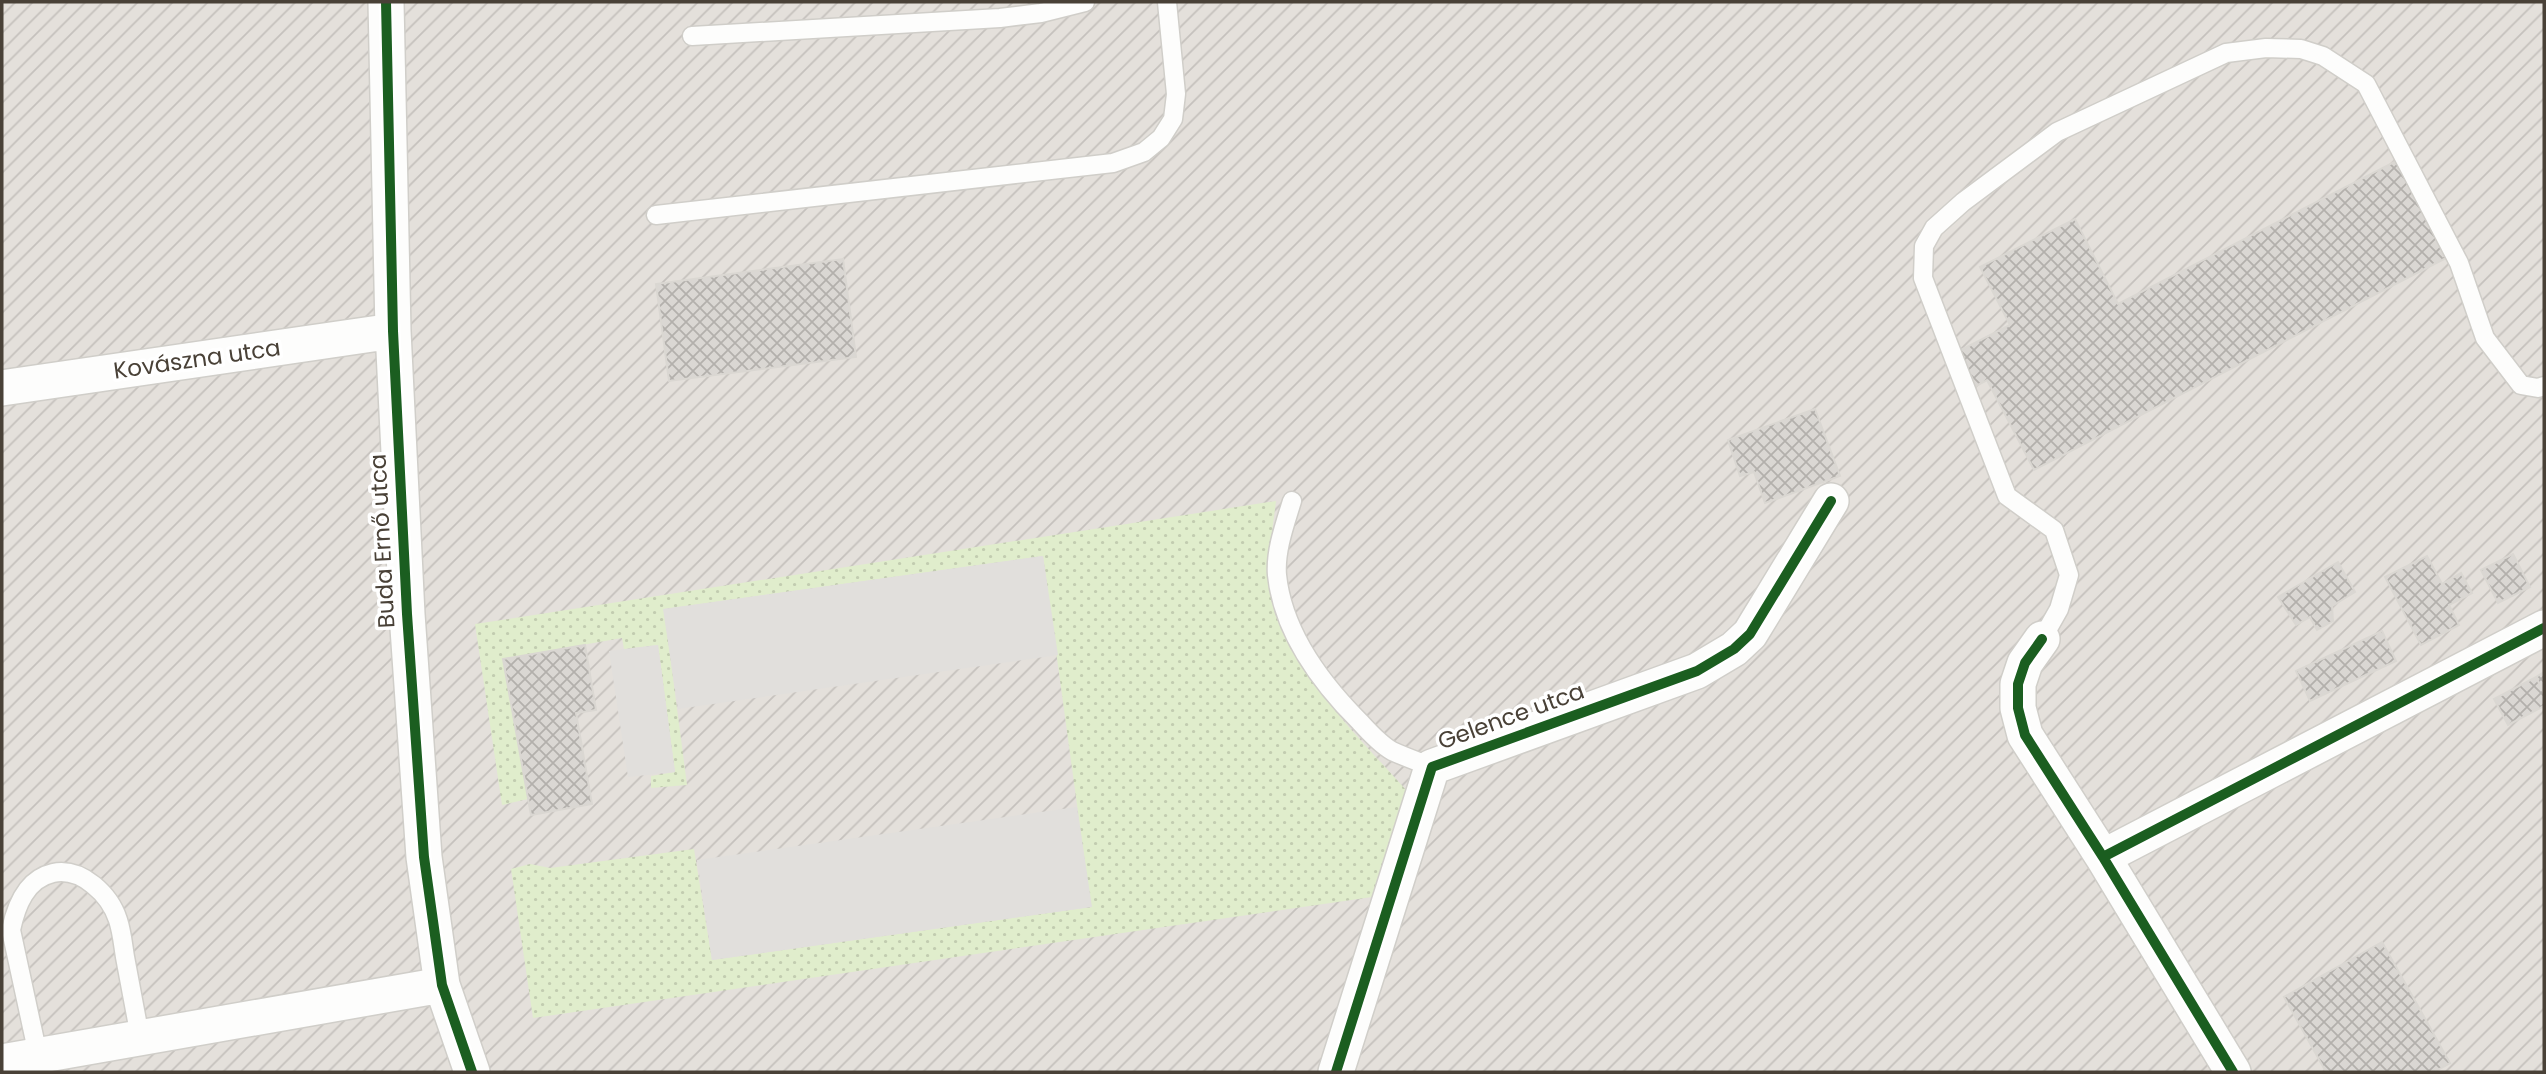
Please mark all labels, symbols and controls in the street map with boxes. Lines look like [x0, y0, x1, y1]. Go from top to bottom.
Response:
street label: Kovászna utca [111, 331, 283, 387]
street label: Buda Ernő utca [361, 453, 403, 629]
street label: Gelence utca [1433, 675, 1589, 757]

